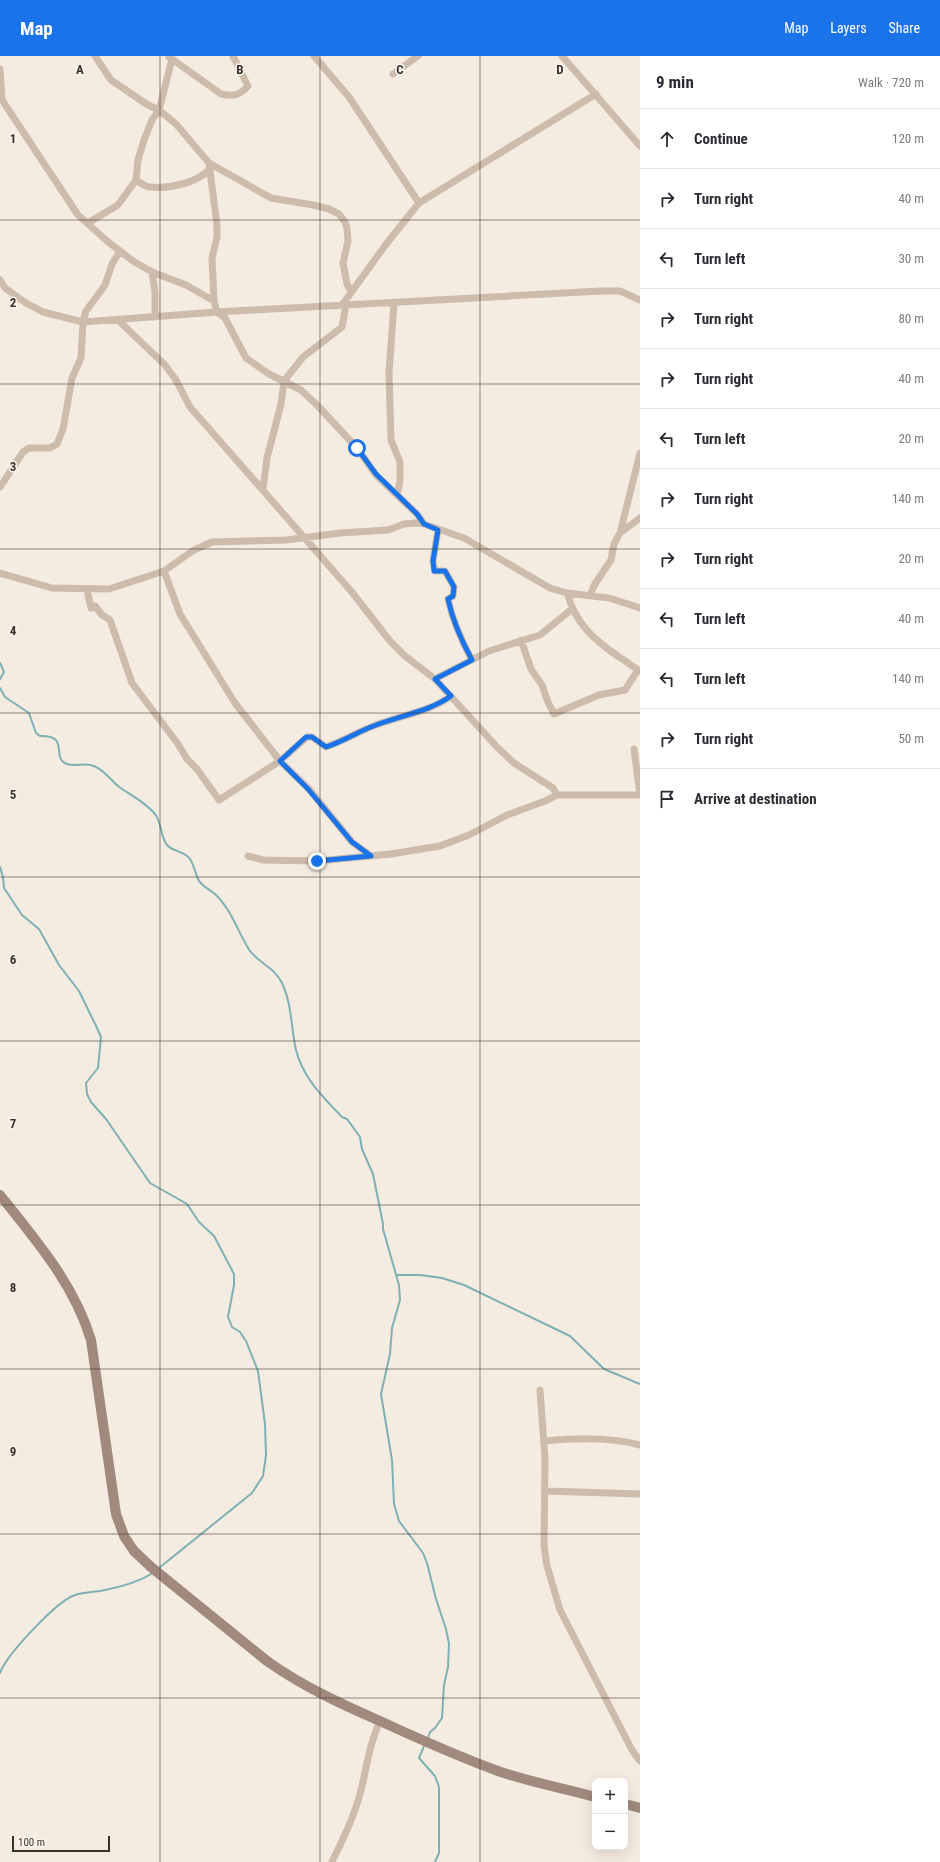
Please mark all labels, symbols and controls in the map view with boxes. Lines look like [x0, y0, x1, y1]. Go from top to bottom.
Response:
text: Map [20, 17, 53, 40]
text: Map [784, 20, 808, 36]
text: Layers [830, 20, 867, 36]
text: Share [889, 20, 920, 36]
text: A [76, 62, 84, 77]
text: B [236, 62, 244, 77]
text: C [396, 62, 404, 77]
text: D [556, 62, 564, 77]
text: 9 min [656, 72, 694, 92]
text: Walk · 720 m [858, 75, 924, 90]
icon: ahead [656, 128, 678, 150]
text: Continue [694, 130, 748, 148]
text: 1 [10, 131, 16, 146]
text: 120 m [892, 131, 924, 146]
icon: right [656, 188, 678, 210]
text: Turn right [694, 190, 753, 208]
text: 40 m [898, 191, 924, 206]
icon: left [656, 248, 678, 270]
text: Turn left [694, 250, 745, 268]
text: 30 m [898, 251, 924, 266]
text: 2 [10, 295, 17, 310]
icon: right [656, 308, 678, 330]
text: Turn right [694, 310, 753, 328]
text: 80 m [898, 311, 924, 326]
icon: right [656, 368, 678, 390]
text: Turn right [694, 370, 753, 388]
text: 40 m [898, 371, 924, 386]
icon: left [656, 428, 678, 450]
text: Turn left [694, 430, 745, 448]
text: 20 m [898, 431, 924, 446]
route start [348, 439, 366, 457]
text: 3 [10, 459, 16, 474]
icon: right [656, 488, 678, 510]
text: Turn right [694, 490, 753, 508]
text: 140 m [892, 491, 924, 506]
icon: right [656, 548, 678, 570]
text: Turn right [694, 550, 753, 568]
text: 20 m [898, 551, 924, 566]
icon: left [656, 608, 678, 630]
text: Turn left [694, 610, 745, 628]
text: 40 m [898, 611, 924, 626]
text: 4 [10, 623, 17, 638]
icon: left [656, 668, 678, 690]
text: Turn left [694, 670, 745, 688]
text: 140 m [892, 671, 924, 686]
icon: right [656, 728, 678, 750]
text: Turn right [694, 730, 753, 748]
text: 50 m [898, 731, 924, 746]
text: 5 [10, 787, 17, 802]
icon: arrive [656, 788, 678, 810]
text: Arrive at destination [694, 790, 817, 808]
route end [308, 852, 326, 870]
text: 6 [10, 952, 17, 967]
text: 7 [10, 1116, 17, 1131]
text: 8 [10, 1280, 16, 1295]
text: 9 [10, 1444, 16, 1459]
map controls [592, 1778, 628, 1850]
button: + [592, 1778, 628, 1814]
button: − [592, 1814, 628, 1850]
scale bar [12, 1834, 110, 1853]
text: 100 m [18, 1836, 45, 1849]

